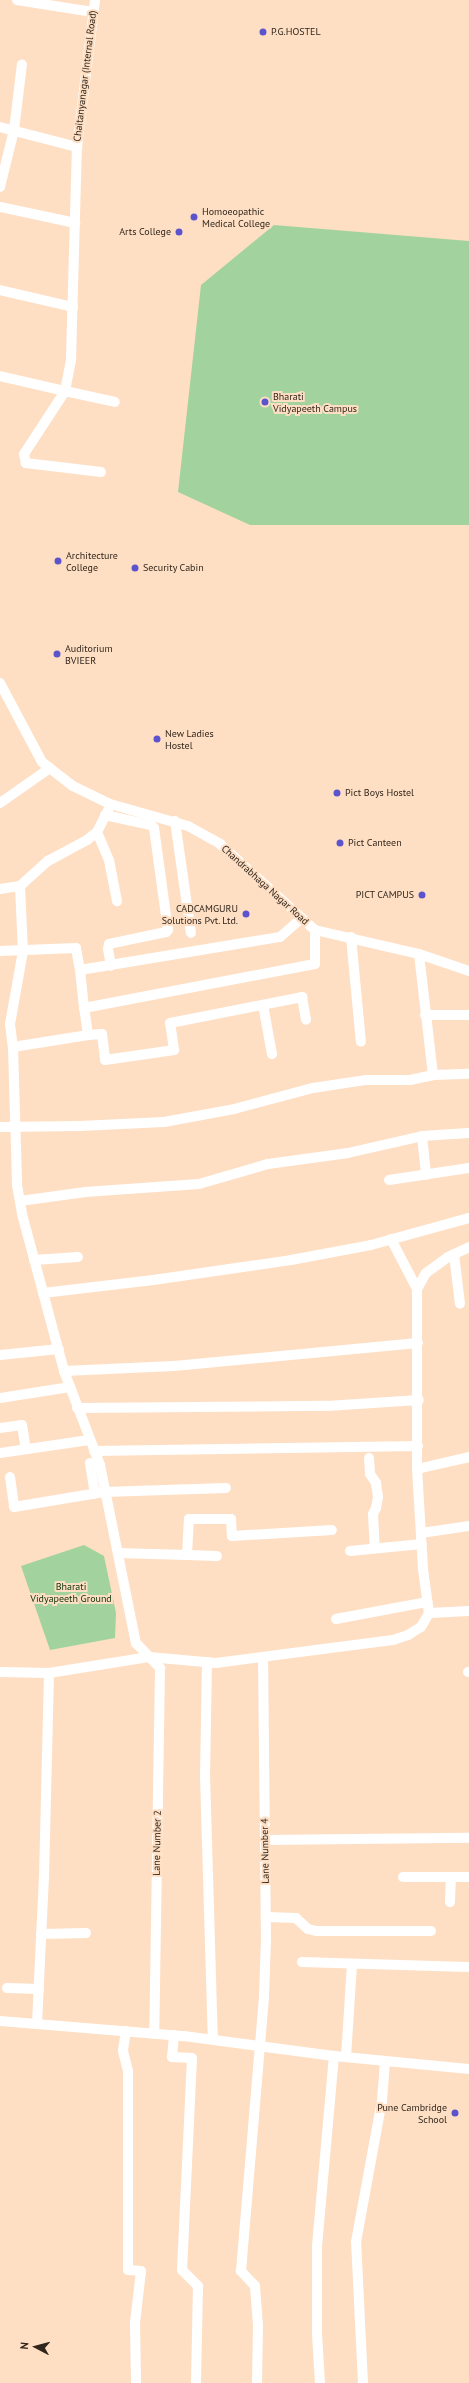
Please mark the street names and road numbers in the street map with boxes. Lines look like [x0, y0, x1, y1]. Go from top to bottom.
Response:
street label: Chaitanyanagar (Internal Road) [71, 10, 99, 142]
street label: Chandrabhaga Nagar Road [219, 843, 311, 927]
street label: Lane Number 2 [150, 1810, 164, 1876]
street label: Lane Number 4 [258, 1818, 272, 1884]

